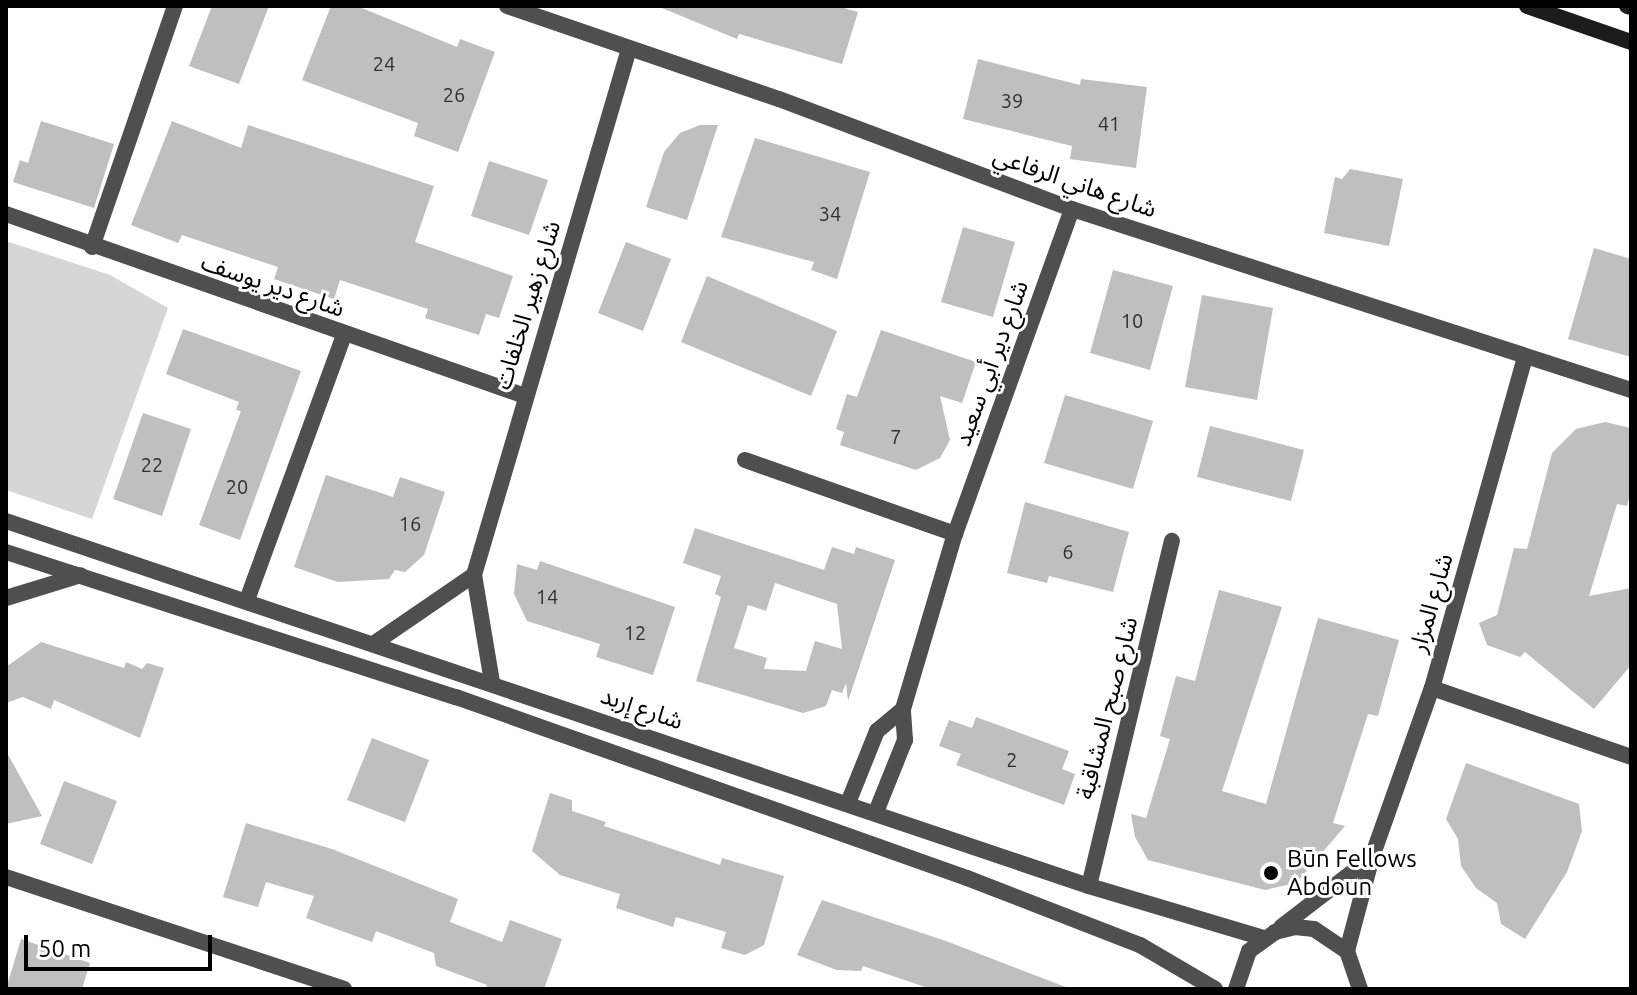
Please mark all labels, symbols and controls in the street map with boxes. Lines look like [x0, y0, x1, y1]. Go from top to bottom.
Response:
house number: 24 [373, 51, 395, 75]
house number: 26 [443, 82, 465, 106]
house number: 39 [1001, 88, 1023, 112]
house number: 41 [1098, 111, 1120, 135]
street label: شارع هاني الرفاعي [990, 141, 1160, 223]
house number: 34 [819, 201, 841, 225]
street label: شارع زهير الخلفات [488, 217, 566, 393]
street label: شارع دير يوسف [198, 247, 348, 323]
street label: شارع دير أبي سعيد [948, 276, 1034, 450]
house number: 10 [1121, 308, 1143, 332]
house number: 7 [890, 424, 902, 448]
house number: 22 [141, 452, 163, 476]
house number: 20 [226, 474, 248, 498]
house number: 16 [399, 511, 421, 535]
house number: 6 [1062, 539, 1074, 563]
street label: شارع المزار [1403, 550, 1459, 656]
house number: 14 [536, 584, 558, 608]
street label: شارع صبح المشاقبة [1070, 614, 1144, 802]
house number: 12 [624, 620, 646, 644]
street label: شارع إربد [597, 681, 687, 735]
house number: 2 [1006, 747, 1018, 771]
place label: Būn Fellows Abdoun [1287, 845, 1417, 901]
marker: Būn Fellows Abdoun [1262, 864, 1280, 882]
scale bar [28, 919, 216, 969]
text: 50 m [38, 935, 91, 962]

